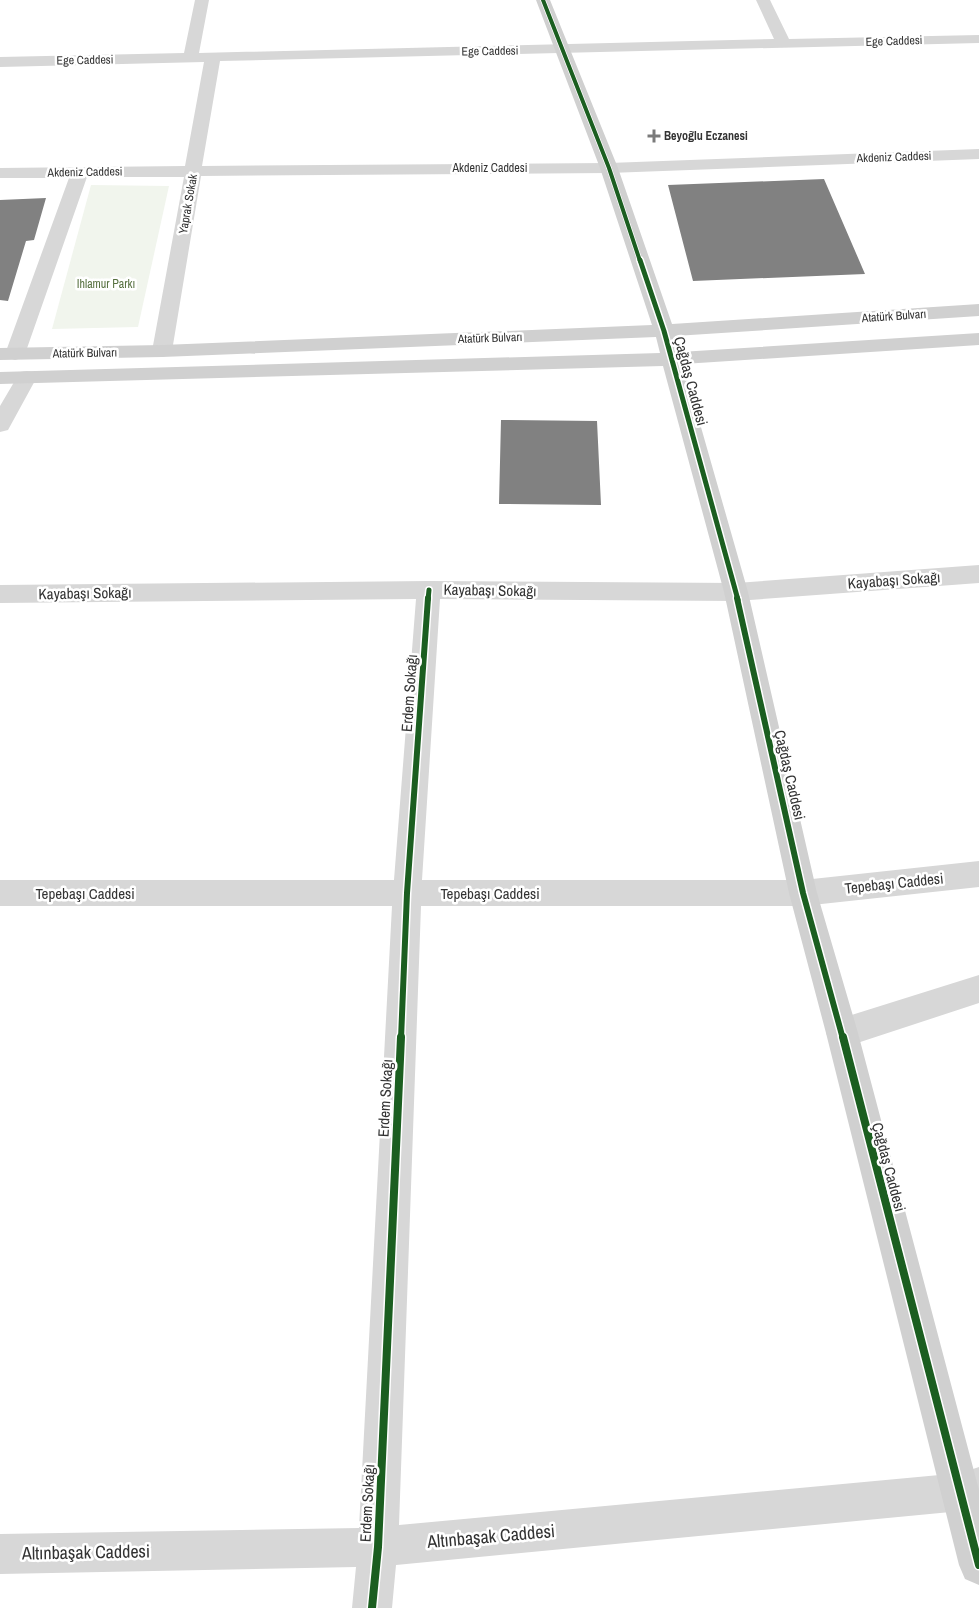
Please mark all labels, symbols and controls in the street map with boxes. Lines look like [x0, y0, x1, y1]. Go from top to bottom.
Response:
street label: Ege Caddesi [865, 32, 923, 50]
street label: Ege Caddesi [461, 43, 519, 59]
street label: Ege Caddesi [56, 52, 114, 68]
place label: Beyoğlu Eczanesi [664, 128, 748, 144]
marker: Beyoğlu Eczanesi [648, 130, 660, 142]
street label: Akdeniz Caddesi [855, 148, 932, 166]
street label: Akdeniz Caddesi [452, 160, 527, 176]
street label: Akdeniz Caddesi [46, 163, 123, 181]
street label: Yaprak Sokak [175, 173, 201, 235]
park label: Ihlamur Parkı [77, 276, 135, 292]
street label: Atatürk Bulvarı [860, 306, 927, 326]
street label: Atatürk Bulvarı [456, 329, 523, 347]
street label: Çağdaş Caddesi [669, 334, 713, 428]
street label: Atatürk Bulvarı [52, 344, 117, 362]
street label: Kayabaşı Sokağı [847, 566, 941, 594]
street label: Kayabaşı Sokağı [443, 579, 537, 601]
street label: Kayabaşı Sokağı [38, 582, 132, 604]
street label: Erdem Sokağı [396, 653, 422, 733]
street label: Çağdaş Caddesi [769, 728, 811, 822]
street label: Tepebaşı Caddesi [844, 867, 944, 899]
street label: Tepebaşı Caddesi [35, 883, 135, 904]
street label: Tepebaşı Caddesi [440, 883, 540, 904]
street label: Erdem Sokağı [372, 1059, 398, 1137]
street label: Çağdaş Caddesi [867, 1120, 911, 1214]
street label: Erdem Sokağı [354, 1464, 380, 1542]
street label: Altınbaşak Caddesi [425, 1518, 556, 1554]
street label: Altınbaşak Caddesi [21, 1538, 150, 1566]

